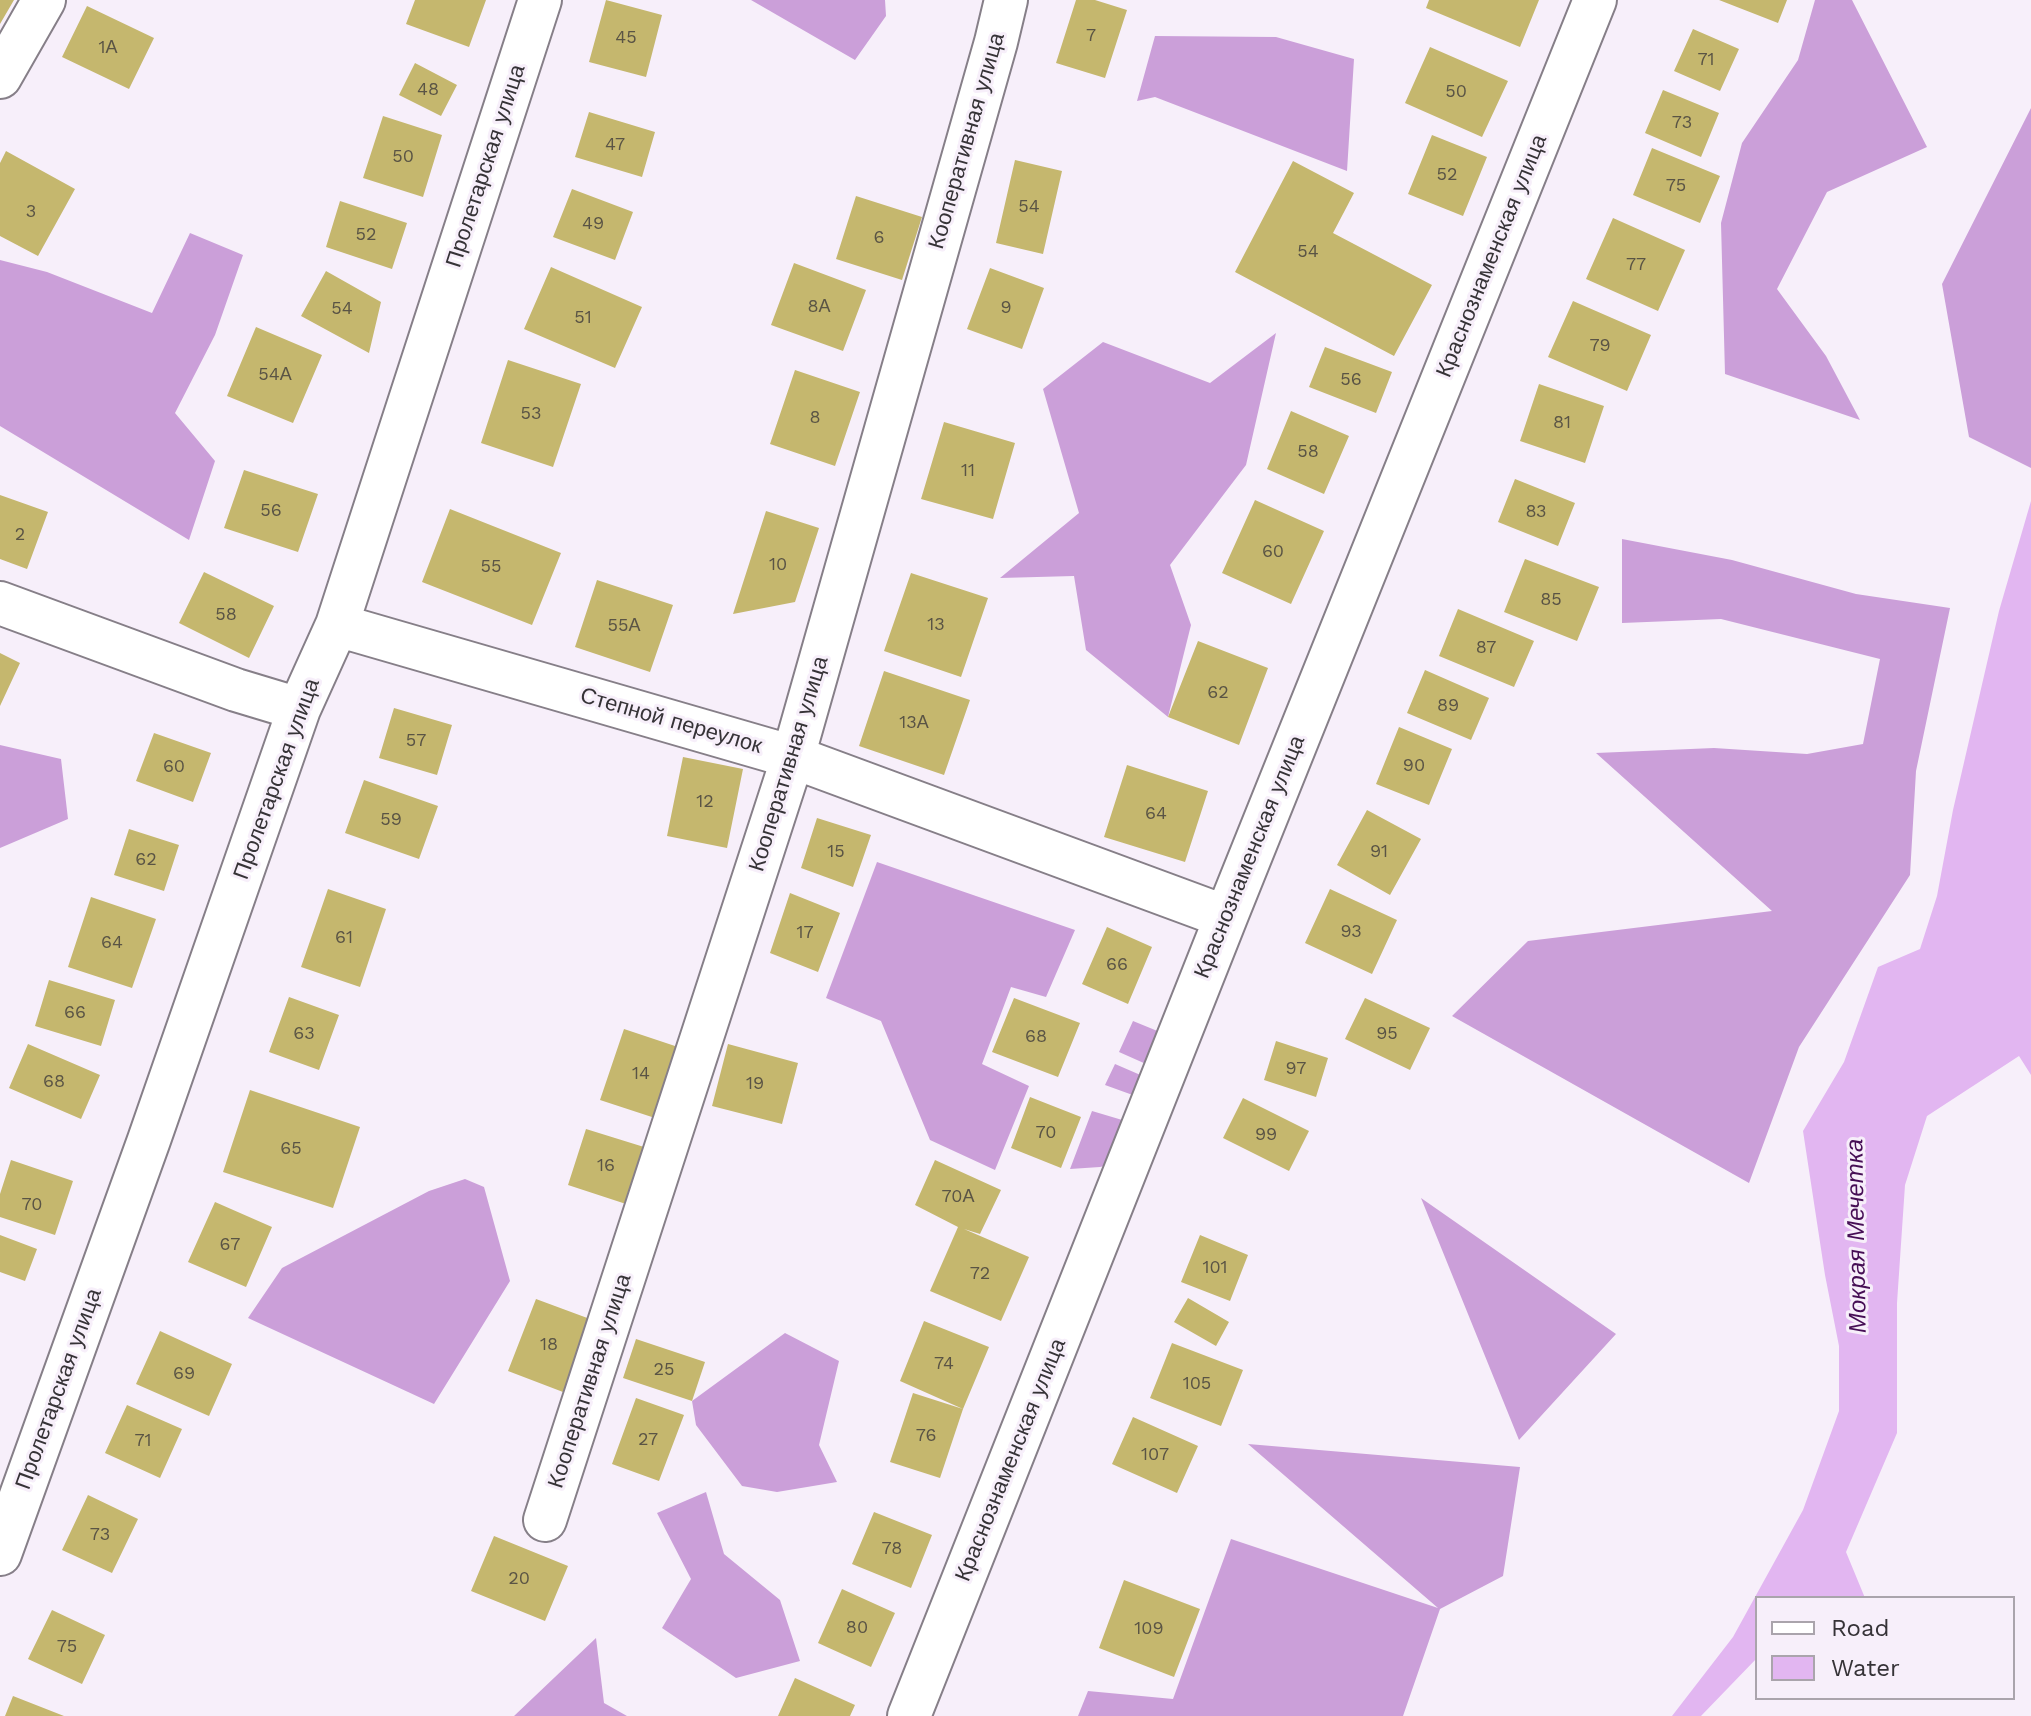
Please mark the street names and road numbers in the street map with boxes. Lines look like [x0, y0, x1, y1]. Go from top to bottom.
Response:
street label: Кооперативная улица [923, 30, 1011, 252]
street label: Пролетарская улица [441, 61, 531, 271]
street label: Краснознаменская улица [1431, 131, 1553, 381]
street label: Кооперативная улица [744, 653, 834, 875]
street label: Пролетарская улица [228, 675, 326, 883]
street label: Степной переулок [577, 682, 765, 760]
street label: Краснознаменская улица [1189, 732, 1311, 982]
street label: Кооперативная улица [543, 1271, 637, 1491]
street label: Пролетарская улица [10, 1285, 108, 1493]
street label: Краснознаменская улица [950, 1335, 1072, 1585]

